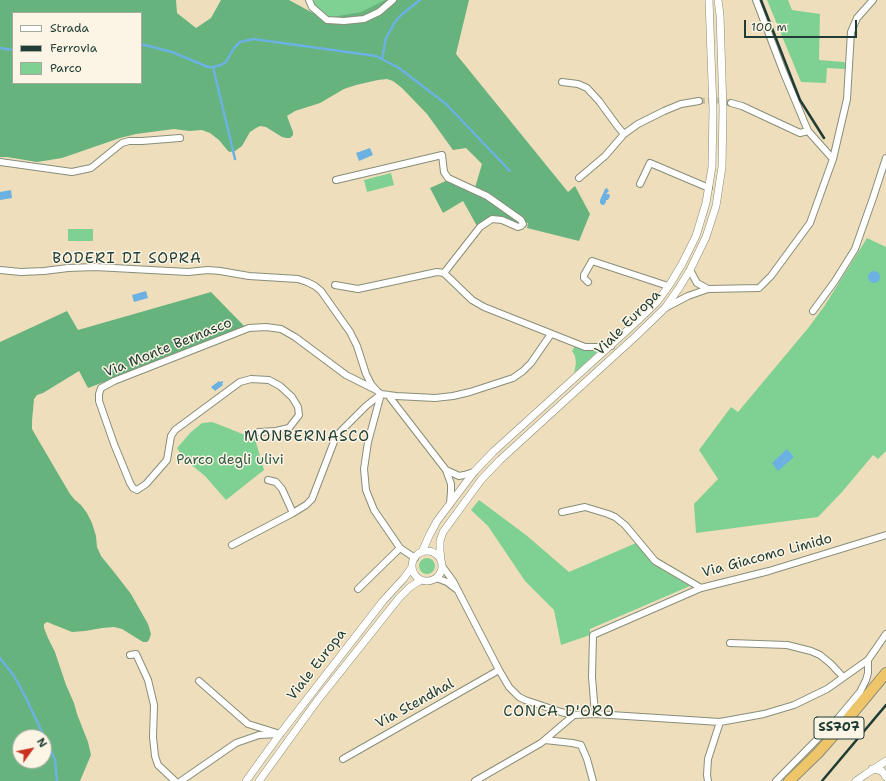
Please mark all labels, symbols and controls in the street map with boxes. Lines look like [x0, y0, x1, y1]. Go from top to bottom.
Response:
legend [12, 12, 142, 84]
scale bar [746, 12, 859, 38]
text: 100 m [751, 19, 787, 35]
text: Strada [50, 20, 89, 36]
text: Ferrovia [50, 40, 97, 56]
text: Parco [50, 60, 82, 76]
district label: BODERI DI SOPRA [52, 250, 202, 268]
street label: Viale Europa [592, 287, 664, 359]
street label: Via Monte Bernasco [102, 315, 234, 381]
district label: MONBERNASCO [244, 428, 370, 446]
park label: Parco degli ulivi [176, 452, 284, 468]
street label: Via Giacomo Limido [700, 531, 834, 581]
street label: Viale Europa [284, 626, 350, 704]
street label: Via Stendhal [373, 676, 457, 732]
district label: CONCA D'ORO [503, 703, 615, 721]
road number: SS707 [814, 717, 864, 739]
north arrow [12, 729, 52, 769]
text: N [33, 735, 50, 750]

